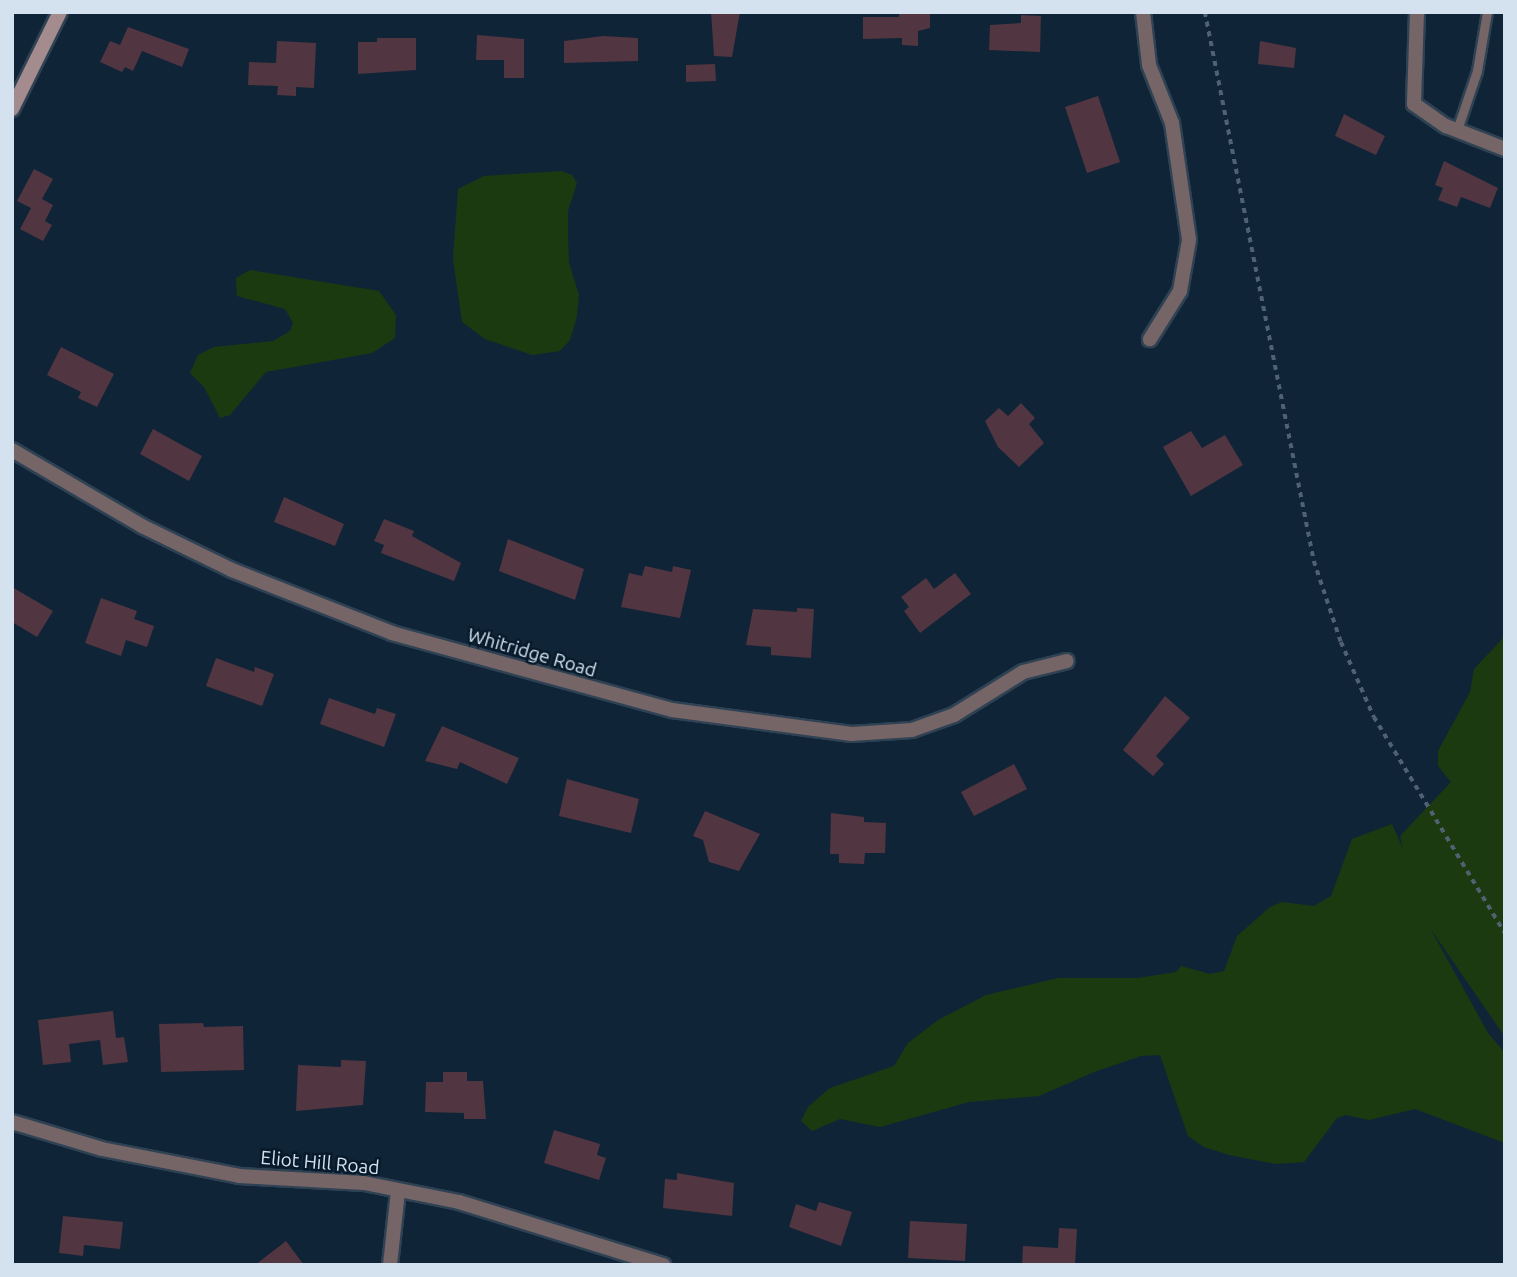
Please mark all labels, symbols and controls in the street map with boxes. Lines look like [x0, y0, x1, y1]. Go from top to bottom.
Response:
street label: Whitridge Road [465, 624, 599, 682]
street label: Eliot Hill Road [260, 1146, 380, 1180]

